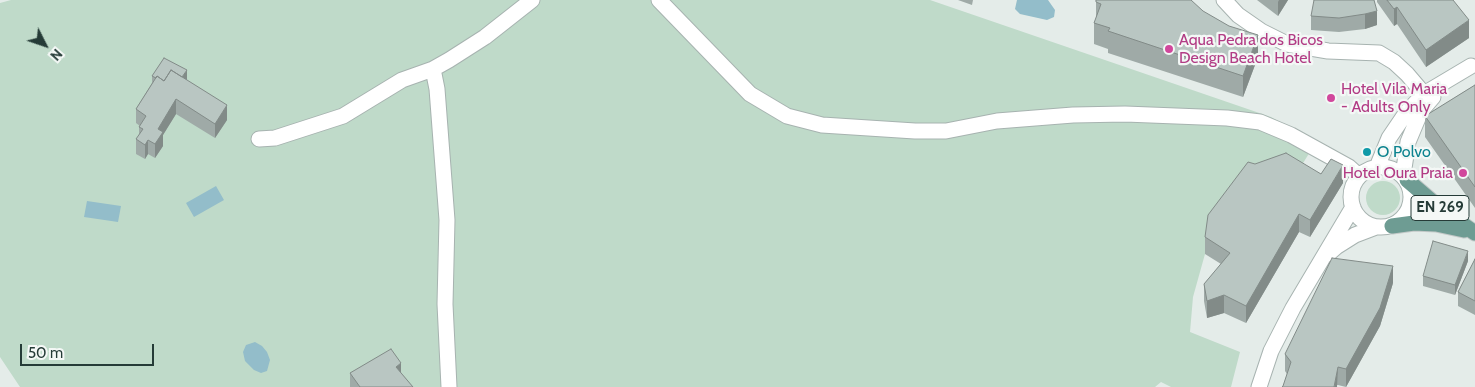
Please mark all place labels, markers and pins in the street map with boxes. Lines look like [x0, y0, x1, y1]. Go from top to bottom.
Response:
place label: Aqua Pedra dos Bicos Design Beach Hotel [1179, 30, 1323, 68]
marker: Aqua Pedra dos Bicos Design Beach Hotel [1163, 43, 1175, 55]
place label: Hotel Vila Maria - Adults Only [1341, 79, 1447, 117]
marker: Hotel Vila Maria - Adults Only [1325, 92, 1337, 104]
place label: O Polvo [1377, 142, 1431, 162]
marker: O Polvo [1361, 146, 1373, 158]
place label: Hotel Oura Praia [1343, 163, 1453, 183]
marker: Hotel Oura Praia [1457, 167, 1469, 179]

